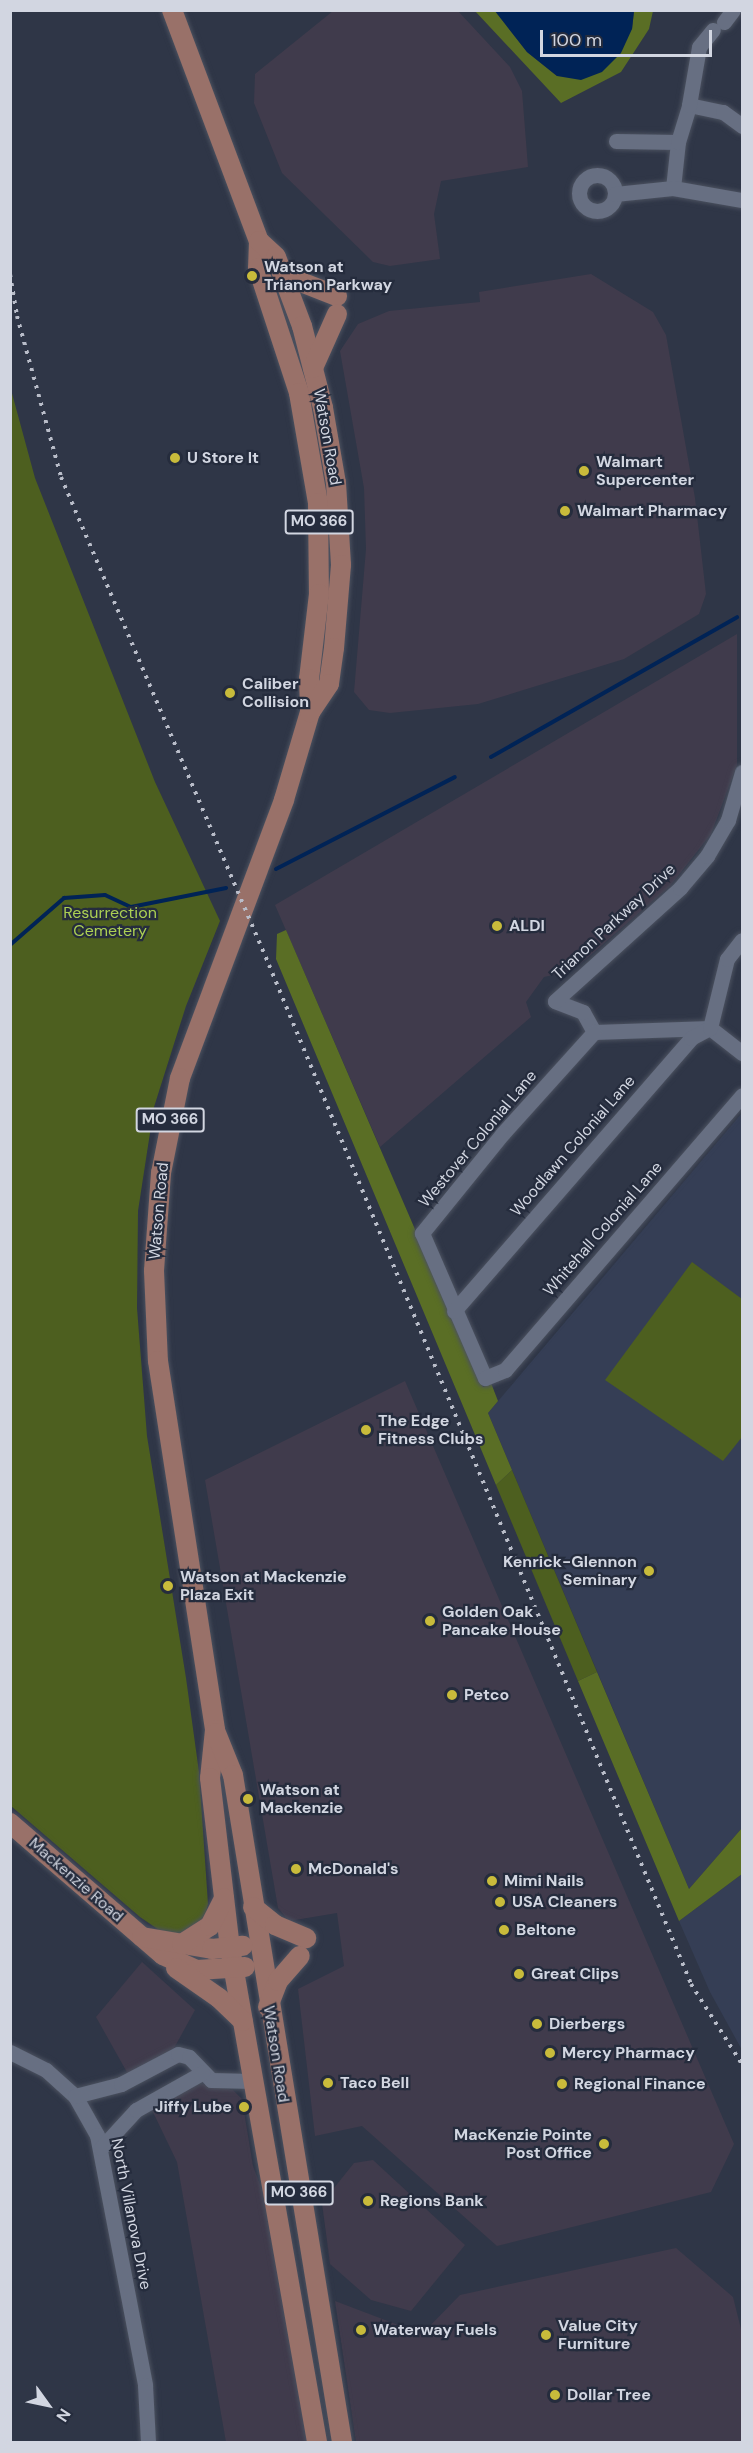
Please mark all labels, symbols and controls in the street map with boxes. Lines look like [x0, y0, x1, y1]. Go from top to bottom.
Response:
scale bar [543, 18, 716, 56]
text: 100 m [551, 28, 602, 52]
place label: Watson at Trianon Parkway [264, 257, 392, 295]
marker: Watson at Trianon Parkway [245, 269, 259, 283]
street label: Watson Road [309, 387, 345, 487]
place label: U Store It [187, 448, 259, 468]
marker: U Store It [168, 451, 182, 465]
place label: Walmart Supercenter [596, 452, 694, 490]
marker: Walmart Supercenter [577, 464, 591, 478]
place label: Walmart Pharmacy [577, 501, 727, 521]
marker: Walmart Pharmacy [558, 504, 572, 518]
road number: MO 366 [284, 510, 354, 534]
place label: Caliber Collision [242, 674, 309, 712]
marker: Caliber Collision [223, 686, 237, 700]
street label: Trianon Parkway Drive [548, 860, 680, 984]
park label: Resurrection Cemetery [63, 903, 157, 941]
place label: ALDI [509, 916, 545, 936]
marker: ALDI [490, 919, 504, 933]
street label: Westover Colonial Lane [415, 1067, 541, 1211]
street label: Woodlawn Colonial Lane [507, 1072, 639, 1220]
road number: MO 366 [136, 1108, 204, 1132]
street label: Whitehall Colonial Lane [539, 1158, 667, 1300]
street label: Watson Road [145, 1162, 173, 1260]
place label: The Edge Fitness Clubs [378, 1411, 483, 1449]
marker: The Edge Fitness Clubs [359, 1423, 373, 1437]
place label: Kenrick-Glennon Seminary [503, 1552, 637, 1590]
marker: Kenrick-Glennon Seminary [642, 1564, 656, 1578]
place label: Watson at Mackenzie Plaza Exit [180, 1567, 347, 1605]
marker: Watson at Mackenzie Plaza Exit [161, 1579, 175, 1593]
place label: Golden Oak Pancake House [442, 1602, 561, 1640]
marker: Golden Oak Pancake House [423, 1614, 437, 1628]
place label: Petco [464, 1685, 509, 1705]
marker: Petco [445, 1688, 459, 1702]
place label: Watson at Mackenzie [260, 1780, 343, 1818]
marker: Watson at Mackenzie [241, 1792, 255, 1806]
street label: Mackenzie Road [25, 1834, 127, 1926]
place label: McDonald's [308, 1859, 399, 1879]
marker: McDonald's [289, 1862, 303, 1876]
place label: Mimi Nails [504, 1871, 584, 1891]
marker: Mimi Nails [485, 1874, 499, 1888]
place label: USA Cleaners [512, 1892, 617, 1912]
marker: USA Cleaners [493, 1895, 507, 1909]
place label: Beltone [516, 1920, 576, 1940]
marker: Beltone [497, 1923, 511, 1937]
place label: Great Clips [531, 1964, 619, 1984]
marker: Great Clips [512, 1967, 526, 1981]
street label: Watson Road [259, 2004, 293, 2104]
place label: Dierbergs [549, 2014, 625, 2034]
marker: Dierbergs [530, 2017, 544, 2031]
place label: Mercy Pharmacy [562, 2043, 695, 2063]
marker: Mercy Pharmacy [543, 2046, 557, 2060]
place label: Taco Bell [340, 2073, 409, 2093]
place label: Regional Finance [574, 2074, 706, 2094]
marker: Taco Bell [321, 2076, 335, 2090]
marker: Regional Finance [555, 2077, 569, 2091]
place label: Jiffy Lube [155, 2097, 232, 2117]
marker: Jiffy Lube [237, 2100, 251, 2114]
place label: MacKenzie Pointe Post Office [454, 2125, 592, 2163]
street label: North Villanova Drive [107, 2137, 155, 2291]
marker: MacKenzie Pointe Post Office [597, 2137, 611, 2151]
road number: MO 366 [264, 2181, 334, 2205]
place label: Regions Bank [380, 2191, 484, 2211]
marker: Regions Bank [361, 2194, 375, 2208]
place label: Value City Furniture [558, 2316, 638, 2354]
place label: Waterway Fuels [373, 2320, 497, 2340]
marker: Waterway Fuels [354, 2323, 368, 2337]
marker: Value City Furniture [539, 2328, 553, 2342]
north arrow [18, 2375, 78, 2435]
place label: Dollar Tree [567, 2385, 651, 2405]
marker: Dollar Tree [548, 2388, 562, 2402]
text: N [52, 2404, 76, 2426]

